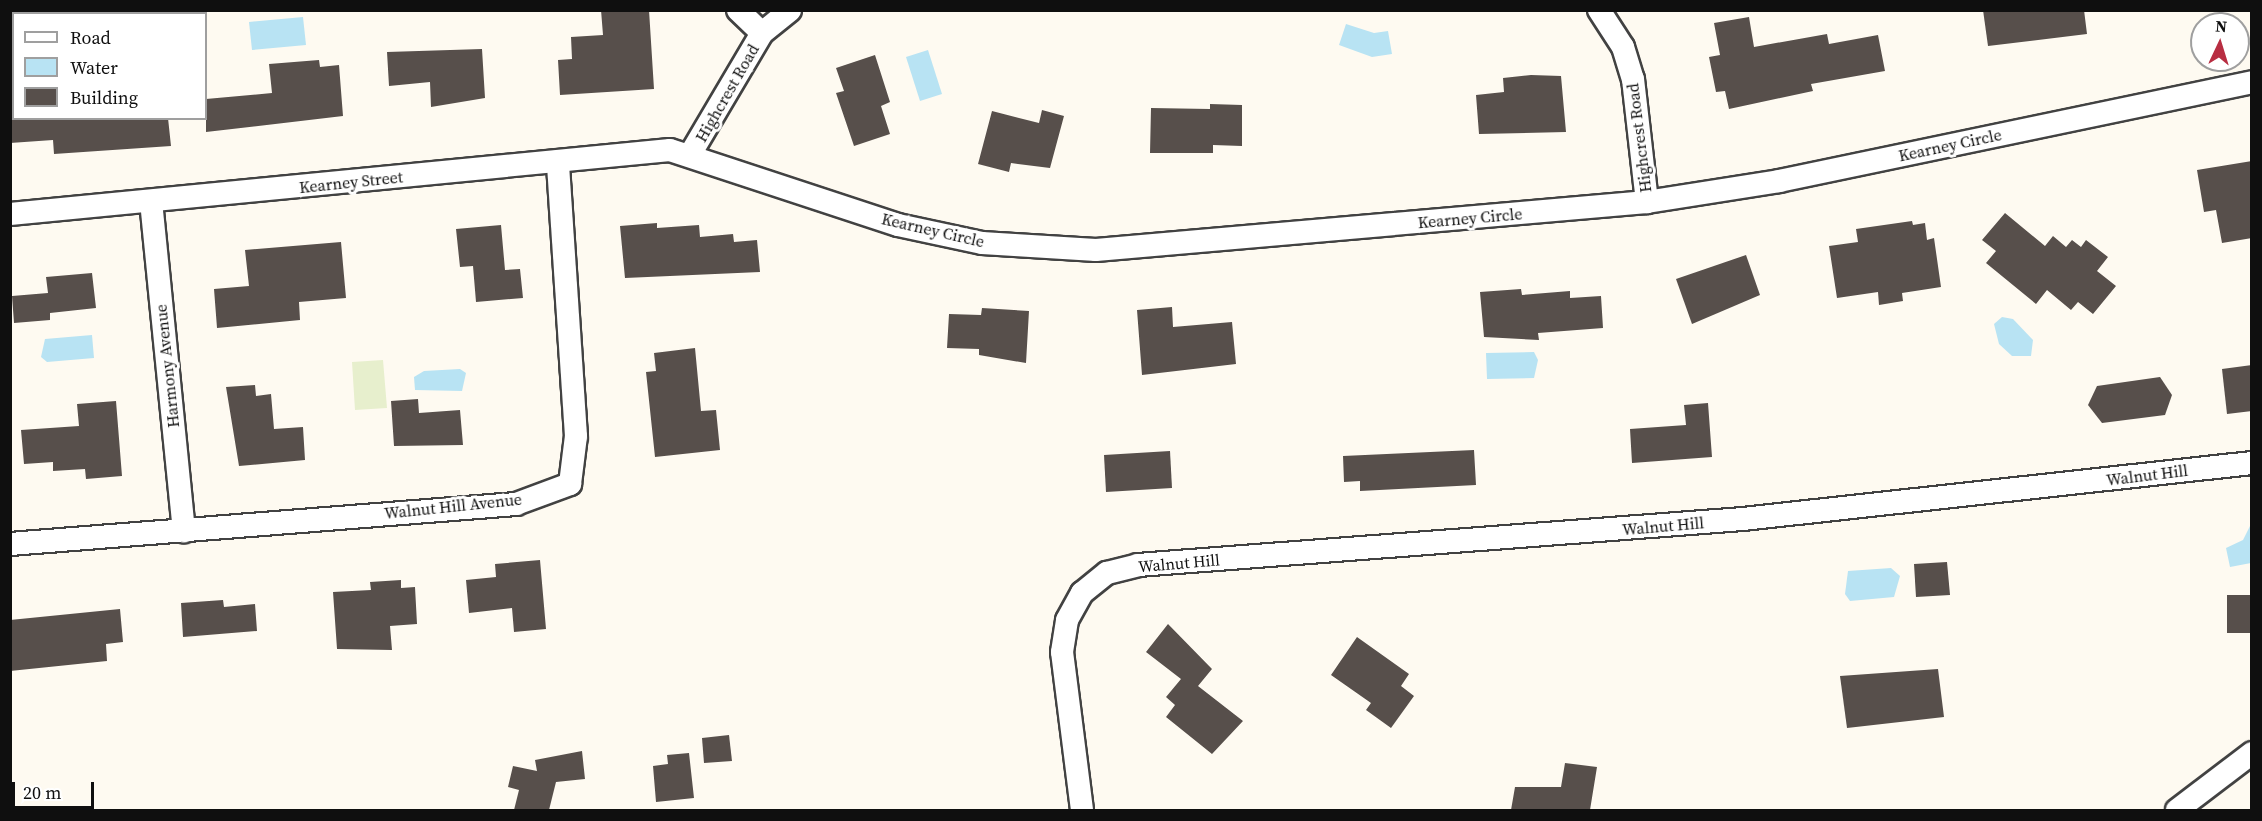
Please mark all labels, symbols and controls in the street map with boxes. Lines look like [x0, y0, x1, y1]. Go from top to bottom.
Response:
legend [12, 12, 207, 120]
north arrow [2190, 12, 2250, 72]
text: N [2215, 15, 2228, 37]
text: Road [70, 25, 111, 50]
street label: Highcrest Road [691, 41, 763, 145]
text: Water [70, 55, 118, 80]
street label: Highcrest Road [1623, 82, 1655, 194]
text: Building [70, 85, 138, 110]
street label: Kearney Circle [1897, 125, 2003, 165]
street label: Kearney Street [298, 167, 404, 197]
street label: Kearney Circle [1417, 204, 1523, 232]
street label: Kearney Circle [880, 209, 986, 251]
street label: Harmony Avenue [151, 303, 183, 429]
street label: Walnut Hill [2105, 460, 2189, 490]
street label: Walnut Hill Avenue [383, 489, 523, 523]
street label: Walnut Hill [1621, 513, 1705, 539]
street label: Walnut Hill [1137, 550, 1221, 576]
scale bar [15, 770, 98, 808]
text: 20 m [23, 780, 61, 805]

